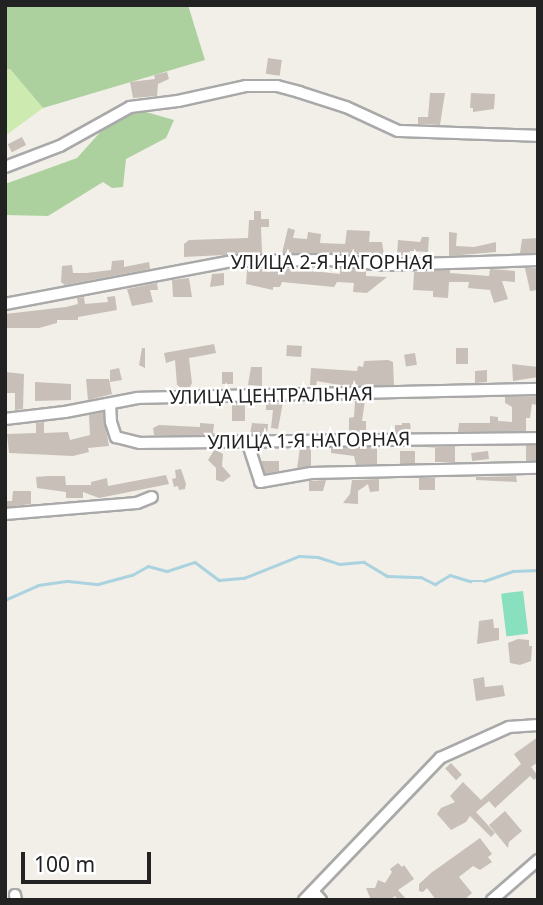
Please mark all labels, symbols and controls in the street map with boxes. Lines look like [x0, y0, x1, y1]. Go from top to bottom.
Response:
street label: УЛИЦА 2-Я НАГОРНАЯ [231, 252, 433, 274]
street label: УЛИЦА ЦЕНТРАЛЬНАЯ [169, 383, 373, 409]
street label: УЛИЦА 1-Я НАГОРНАЯ [207, 428, 411, 454]
scale bar [24, 838, 154, 882]
text: 100 m [34, 850, 95, 878]

